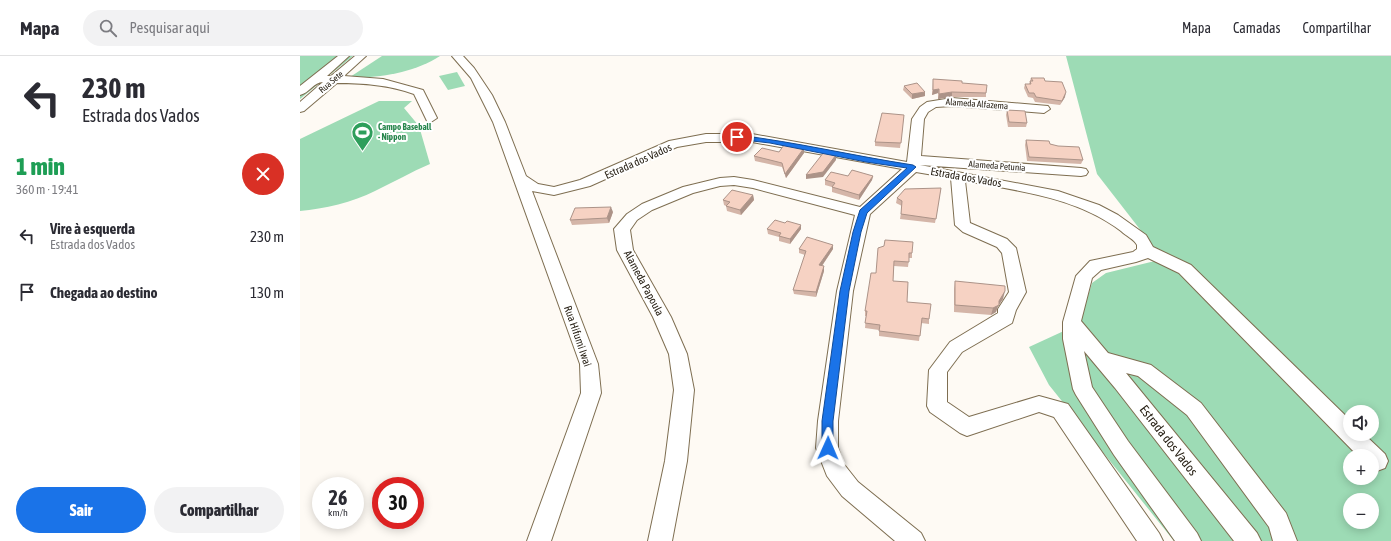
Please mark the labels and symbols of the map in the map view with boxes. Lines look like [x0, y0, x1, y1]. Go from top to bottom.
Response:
street label: Rua Sete [317, 69, 345, 95]
street label: Alameda Alfazema [945, 97, 1009, 111]
sports icon: Campo Baseball - Nippon [350, 119, 376, 152]
pin [720, 120, 754, 154]
place label: Campo Baseball - Nippon [378, 122, 432, 142]
street label: Estrada dos Vados [603, 141, 673, 181]
street label: Alameda Petunia [968, 159, 1026, 173]
street label: Estrada dos Vados [930, 165, 1003, 189]
street label: Alameda Papoula [622, 248, 666, 318]
street label: Rua Hifumi Iwai [562, 304, 594, 368]
street label: Estrada dos Vados [1137, 402, 1201, 479]
position arrow [807, 427, 849, 469]
speed limit sign: 30 [372, 477, 424, 529]

